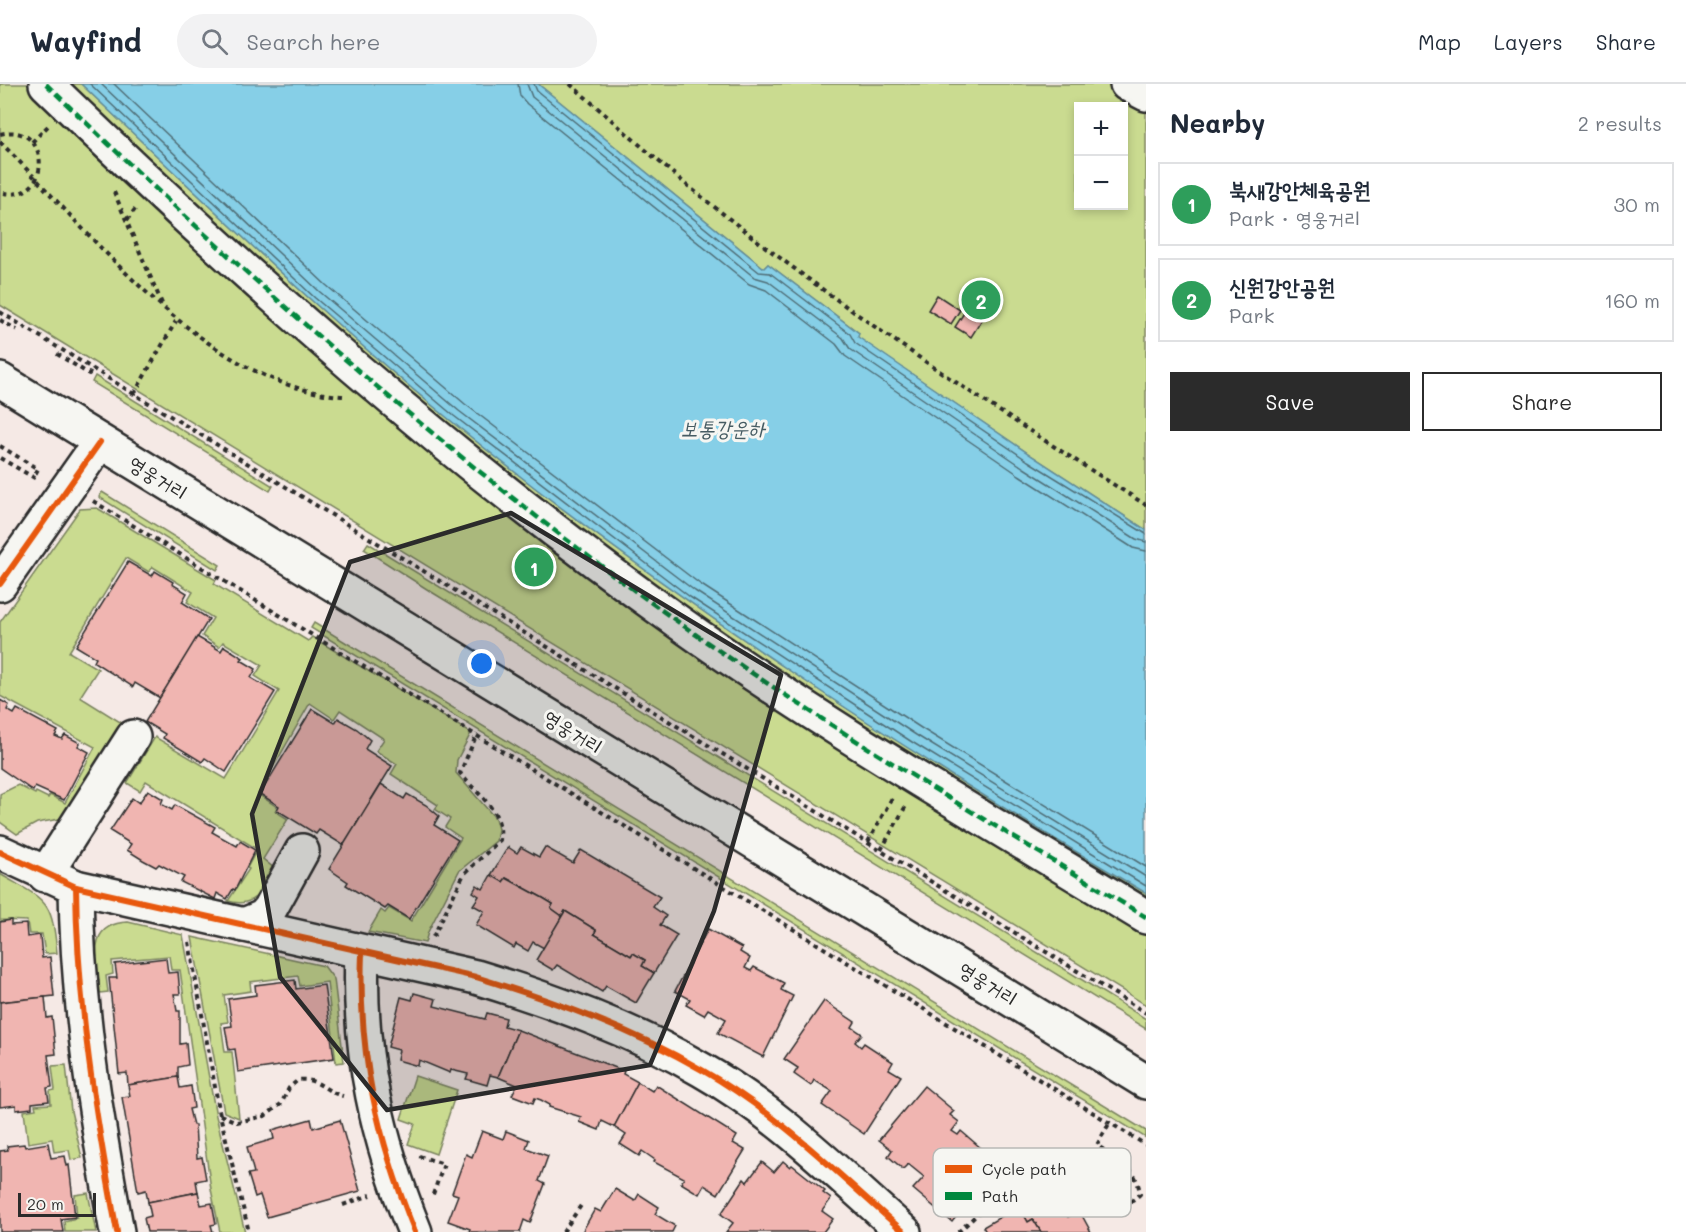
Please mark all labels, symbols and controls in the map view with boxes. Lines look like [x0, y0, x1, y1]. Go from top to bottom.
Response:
search box [177, 14, 597, 68]
text: Wayfind [30, 23, 141, 59]
icon: search [198, 25, 231, 58]
text: Search here [246, 27, 380, 56]
text: Map [1418, 28, 1461, 55]
text: Layers [1494, 28, 1563, 55]
text: Share [1596, 28, 1656, 55]
map controls [1074, 102, 1128, 210]
button: + [1074, 102, 1128, 156]
text: Nearby [1170, 106, 1265, 140]
text: 2 results [1578, 110, 1662, 136]
button: − [1074, 156, 1128, 210]
text: 북새강안체육공원 [1229, 175, 1371, 204]
text: 1 [1187, 191, 1196, 217]
text: 30 m [1614, 191, 1660, 217]
text: Park · 영웅거리 [1229, 205, 1360, 231]
text: 신원강안공원 [1229, 272, 1335, 301]
pin: 2 [962, 278, 1000, 322]
text: 2 [1186, 287, 1197, 313]
text: 160 m [1604, 287, 1660, 313]
text: Park [1229, 302, 1274, 328]
button: Save [1170, 372, 1410, 431]
button: Share [1422, 372, 1662, 431]
water label: 보통강운하 [681, 414, 766, 441]
street label: 영웅거리 [124, 449, 193, 505]
pin: 1 [514, 544, 554, 590]
your location [467, 649, 496, 678]
street label: 영웅거리 [539, 703, 608, 759]
street label: 영웅거리 [954, 955, 1023, 1011]
legend [933, 1148, 1131, 1217]
text: Cycle path [982, 1158, 1066, 1179]
text: Path [982, 1185, 1018, 1206]
scale bar [18, 1190, 96, 1218]
text: 20 m [27, 1193, 64, 1214]

